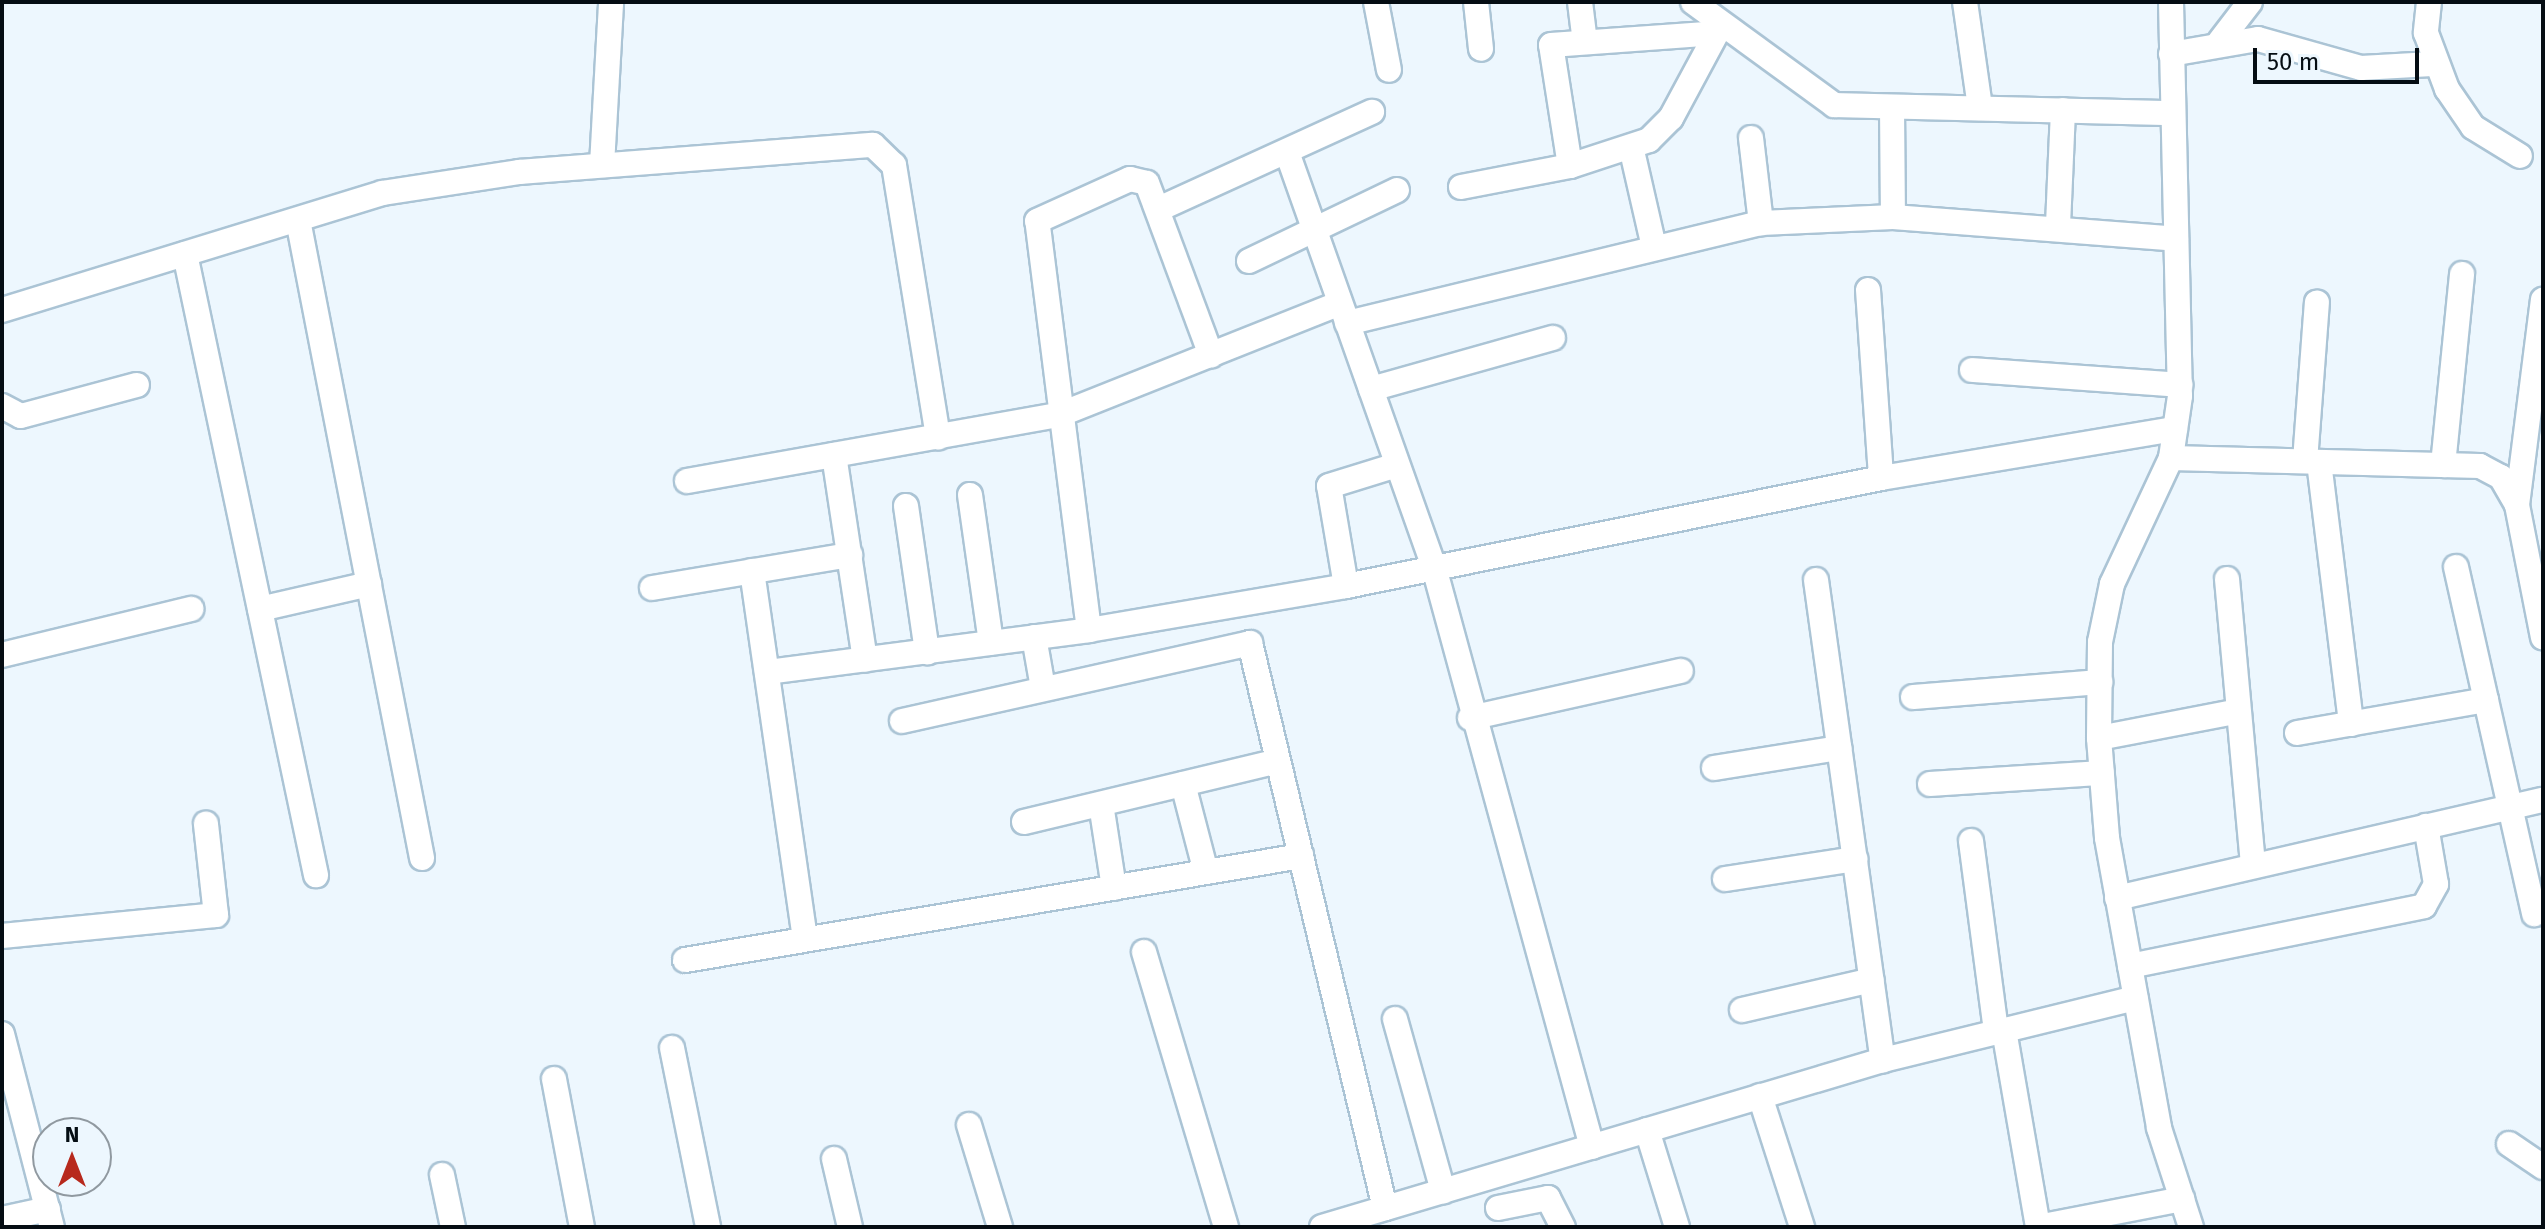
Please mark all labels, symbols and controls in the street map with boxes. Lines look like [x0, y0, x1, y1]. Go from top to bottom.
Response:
scale bar [2257, 32, 2423, 82]
text: 50 m [2267, 48, 2319, 76]
north arrow [32, 1117, 112, 1197]
text: N [65, 1121, 79, 1148]

